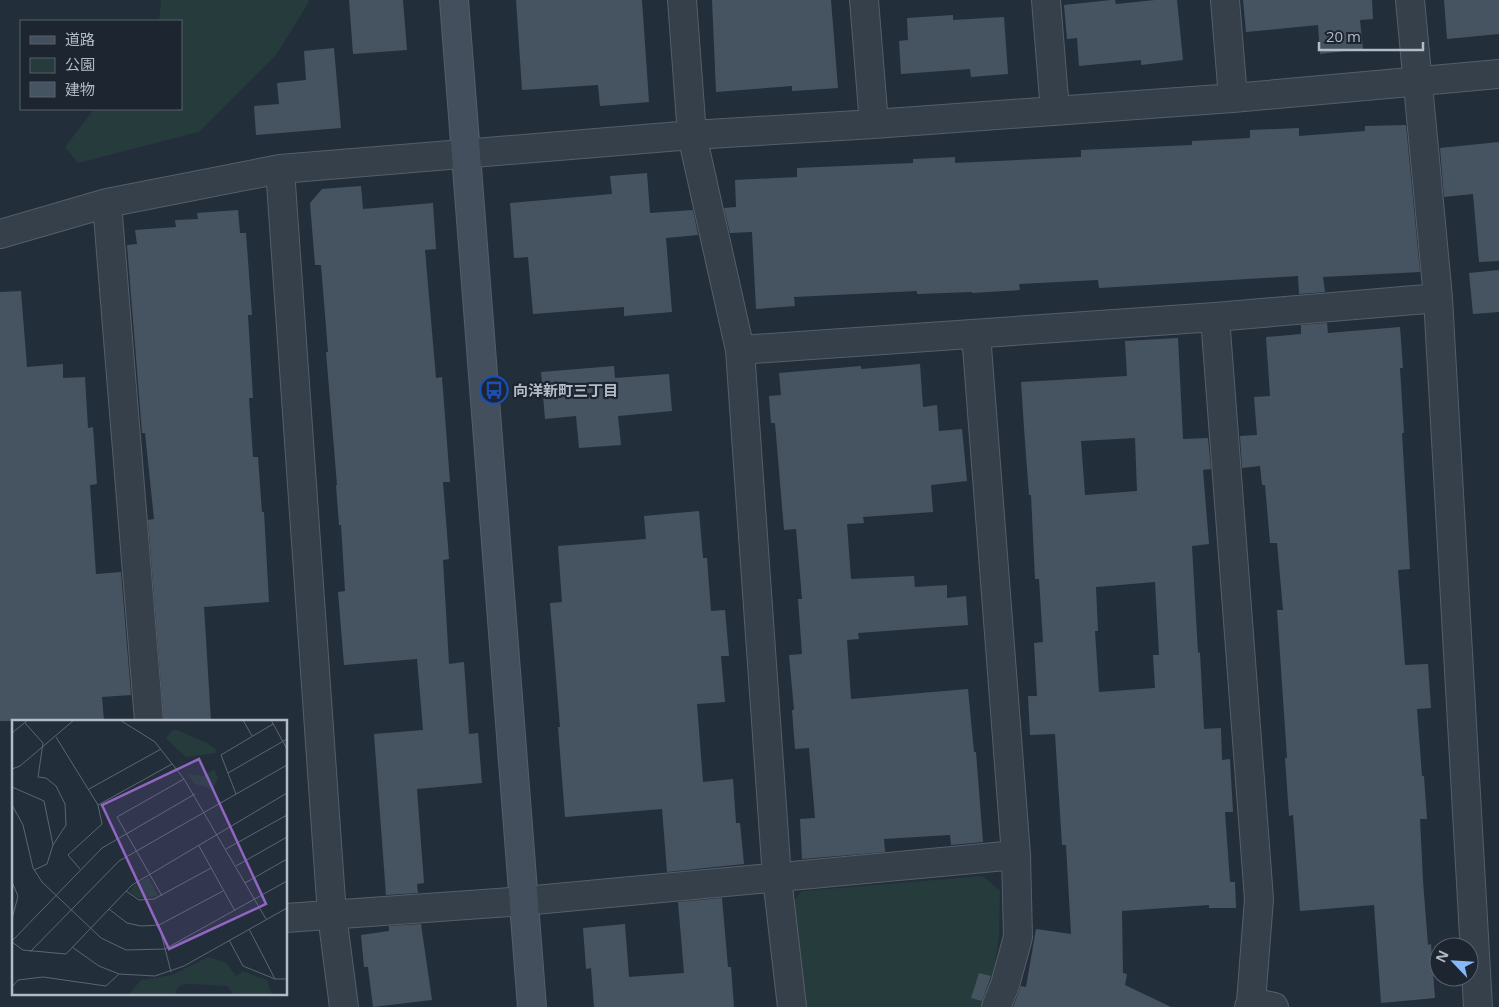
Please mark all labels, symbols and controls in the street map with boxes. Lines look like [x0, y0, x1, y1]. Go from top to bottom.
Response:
legend [20, 20, 182, 110]
scale bar [1319, 20, 1423, 52]
text: 20 m [1326, 26, 1361, 46]
text: 道路 [65, 29, 95, 49]
text: 公園 [65, 54, 95, 74]
text: 建物 [65, 79, 95, 99]
bus stop icon: 向洋新町三丁目 [479, 375, 509, 405]
place label: 向洋新町三丁目 [513, 380, 618, 400]
inset map [12, 720, 288, 994]
north arrow [1429, 937, 1479, 987]
text: N [1431, 947, 1453, 965]

